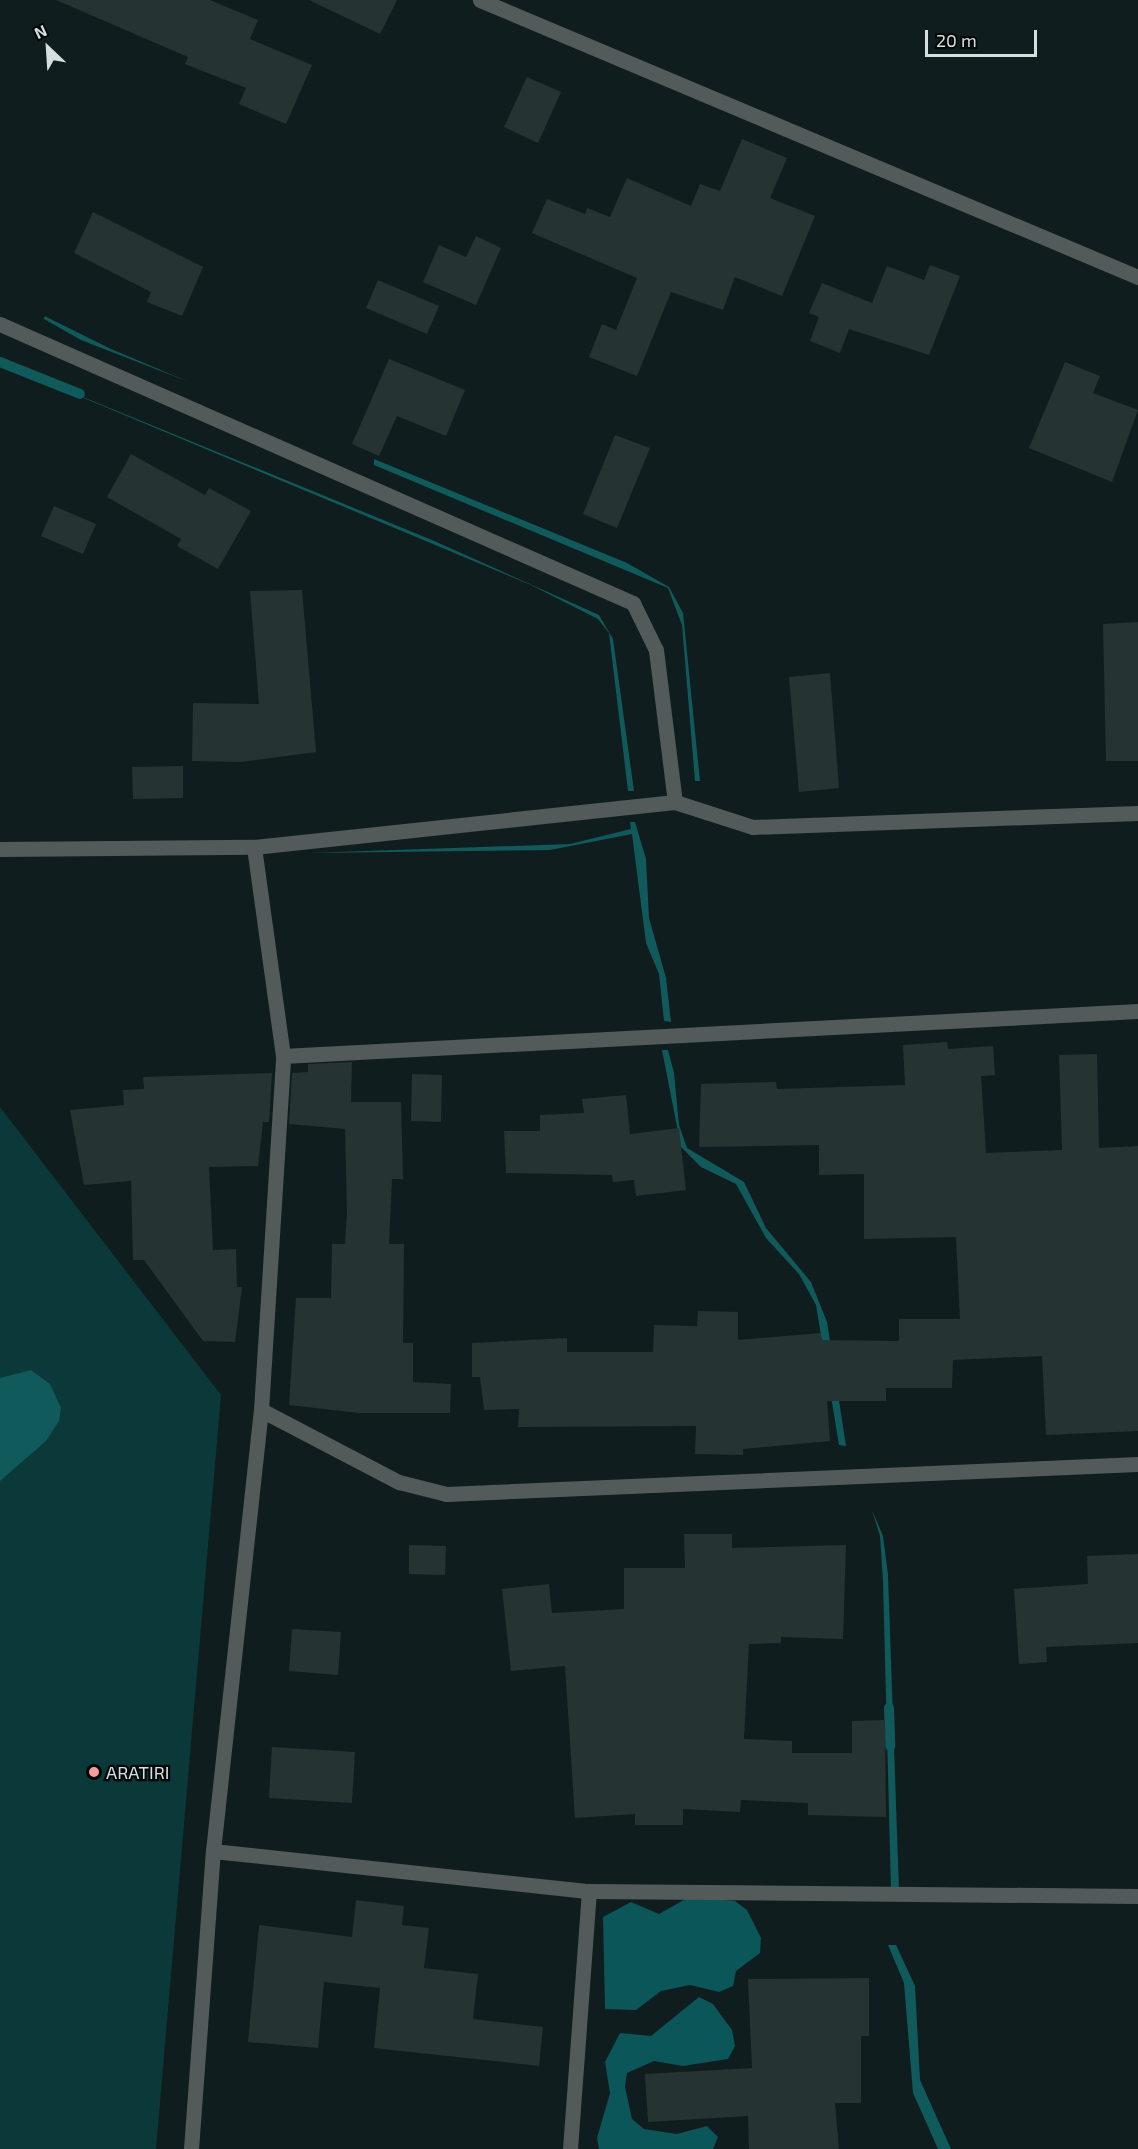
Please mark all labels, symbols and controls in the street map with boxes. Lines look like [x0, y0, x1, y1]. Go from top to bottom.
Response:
north arrow [18, 18, 78, 78]
scale bar [928, 18, 1040, 56]
text: N [31, 20, 49, 42]
text: 20 m [936, 29, 977, 51]
place label: ARATIRI [106, 1761, 169, 1783]
marker: ARATIRI [87, 1765, 101, 1779]

